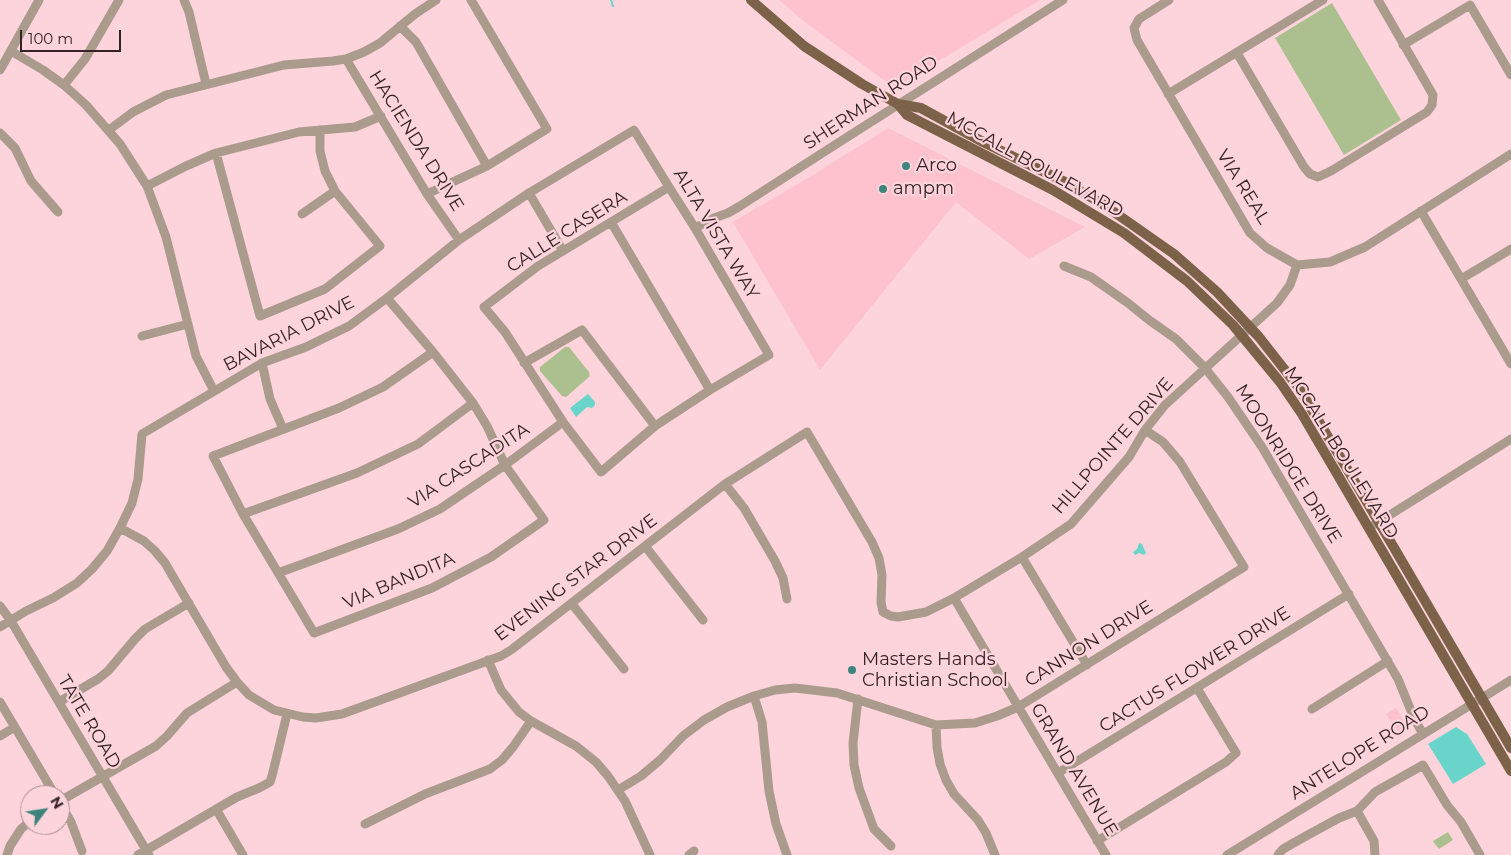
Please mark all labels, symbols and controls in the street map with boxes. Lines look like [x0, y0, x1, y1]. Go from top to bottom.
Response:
scale bar [22, 20, 124, 52]
text: 100 m [28, 29, 73, 48]
street label: SHERMAN ROAD [800, 51, 942, 155]
street label: HACIENDA DRIVE [364, 67, 468, 215]
street label: MCCALL BOULEVARD [943, 107, 1127, 223]
street label: VIA REAL [1212, 146, 1274, 228]
place label: Arco [916, 155, 957, 177]
marker: Arco [900, 160, 912, 172]
street label: ALTA VISTA WAY [669, 165, 763, 303]
place label: ampm [893, 178, 954, 200]
marker: ampm [877, 183, 889, 195]
street label: CALLE CASERA [503, 186, 631, 278]
street label: BAVARIA DRIVE [220, 292, 358, 376]
street label: MCCALL BOULEVARD [1279, 363, 1403, 543]
street label: HILLPOINTE DRIVE [1048, 373, 1178, 519]
street label: MOONRIDGE DRIVE [1230, 381, 1346, 547]
street label: VIA CASCADITA [404, 419, 534, 513]
street label: EVENING STAR DRIVE [490, 510, 662, 646]
street label: VIA BANDITA [340, 548, 458, 614]
street label: CANNON DRIVE [1021, 596, 1157, 692]
street label: CACTUS FLOWER DRIVE [1096, 602, 1294, 738]
place label: Masters Hands Christian School [862, 649, 1008, 692]
marker: Masters Hands Christian School [846, 664, 858, 676]
street label: TATE ROAD [53, 672, 125, 772]
street label: GRAND AVENUE [1026, 699, 1122, 841]
street label: ANTELOPE ROAD [1286, 701, 1434, 805]
north arrow [20, 785, 70, 835]
text: N [46, 793, 68, 812]

